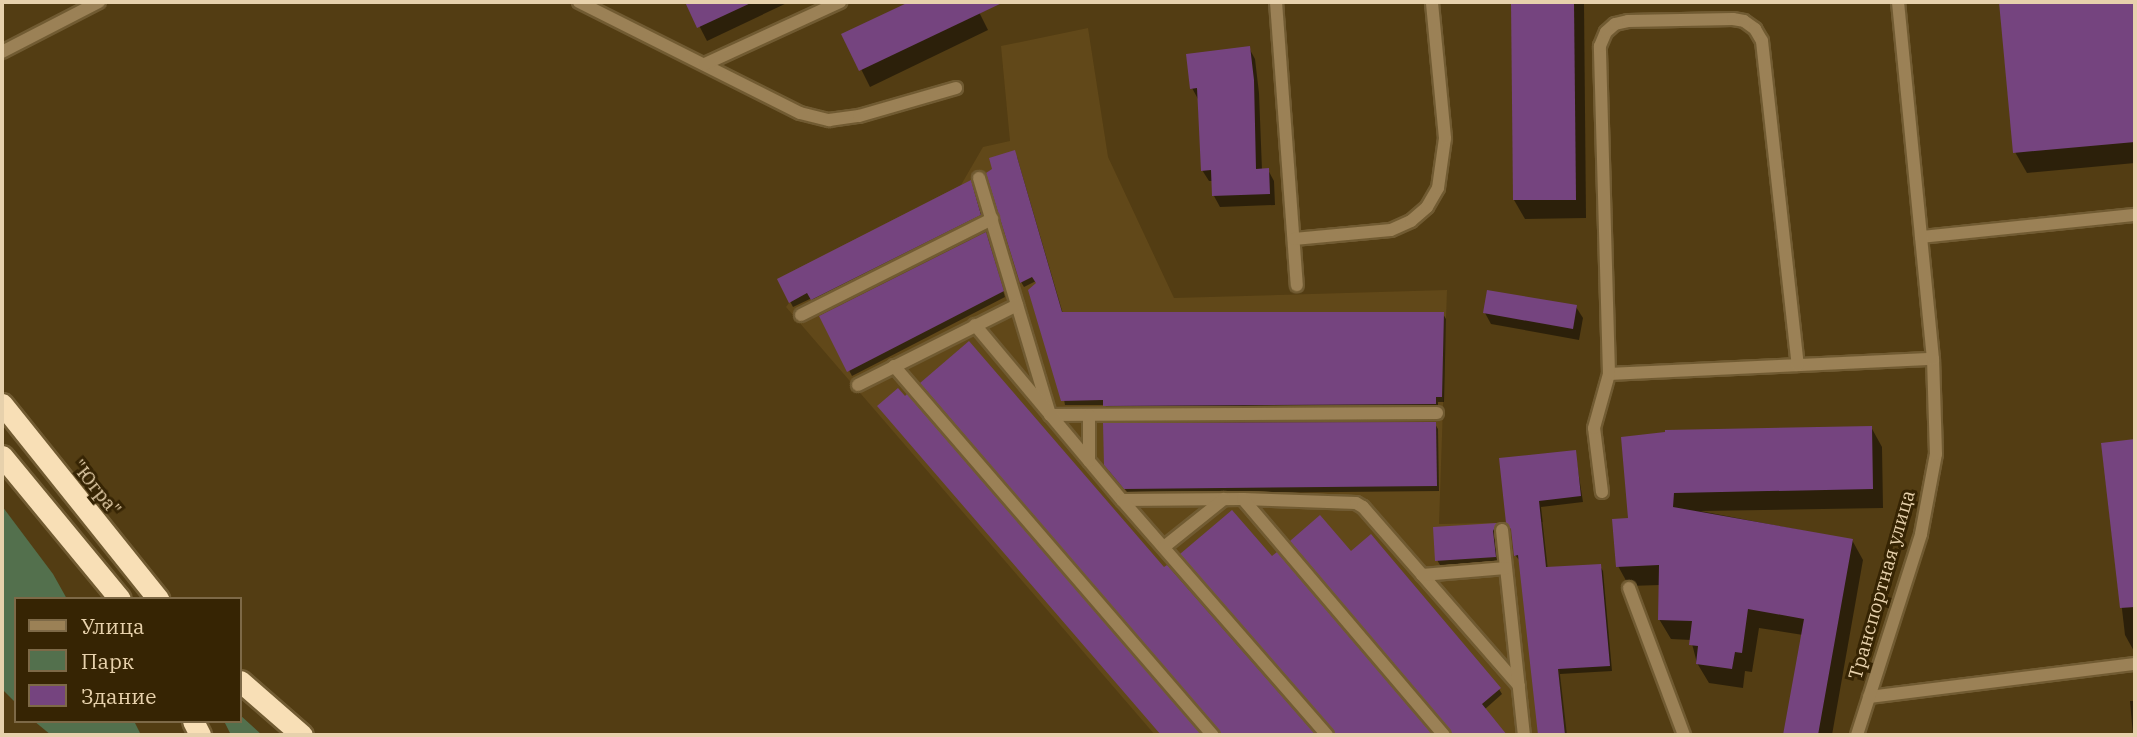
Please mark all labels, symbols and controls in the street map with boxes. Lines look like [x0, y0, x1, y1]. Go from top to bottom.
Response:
street label: "Югра" [67, 456, 125, 520]
street label: Транспортная улица [1844, 488, 1920, 682]
legend [14, 597, 242, 723]
text: Улица [81, 612, 145, 640]
text: Парк [81, 647, 134, 675]
text: Здание [81, 682, 156, 710]

